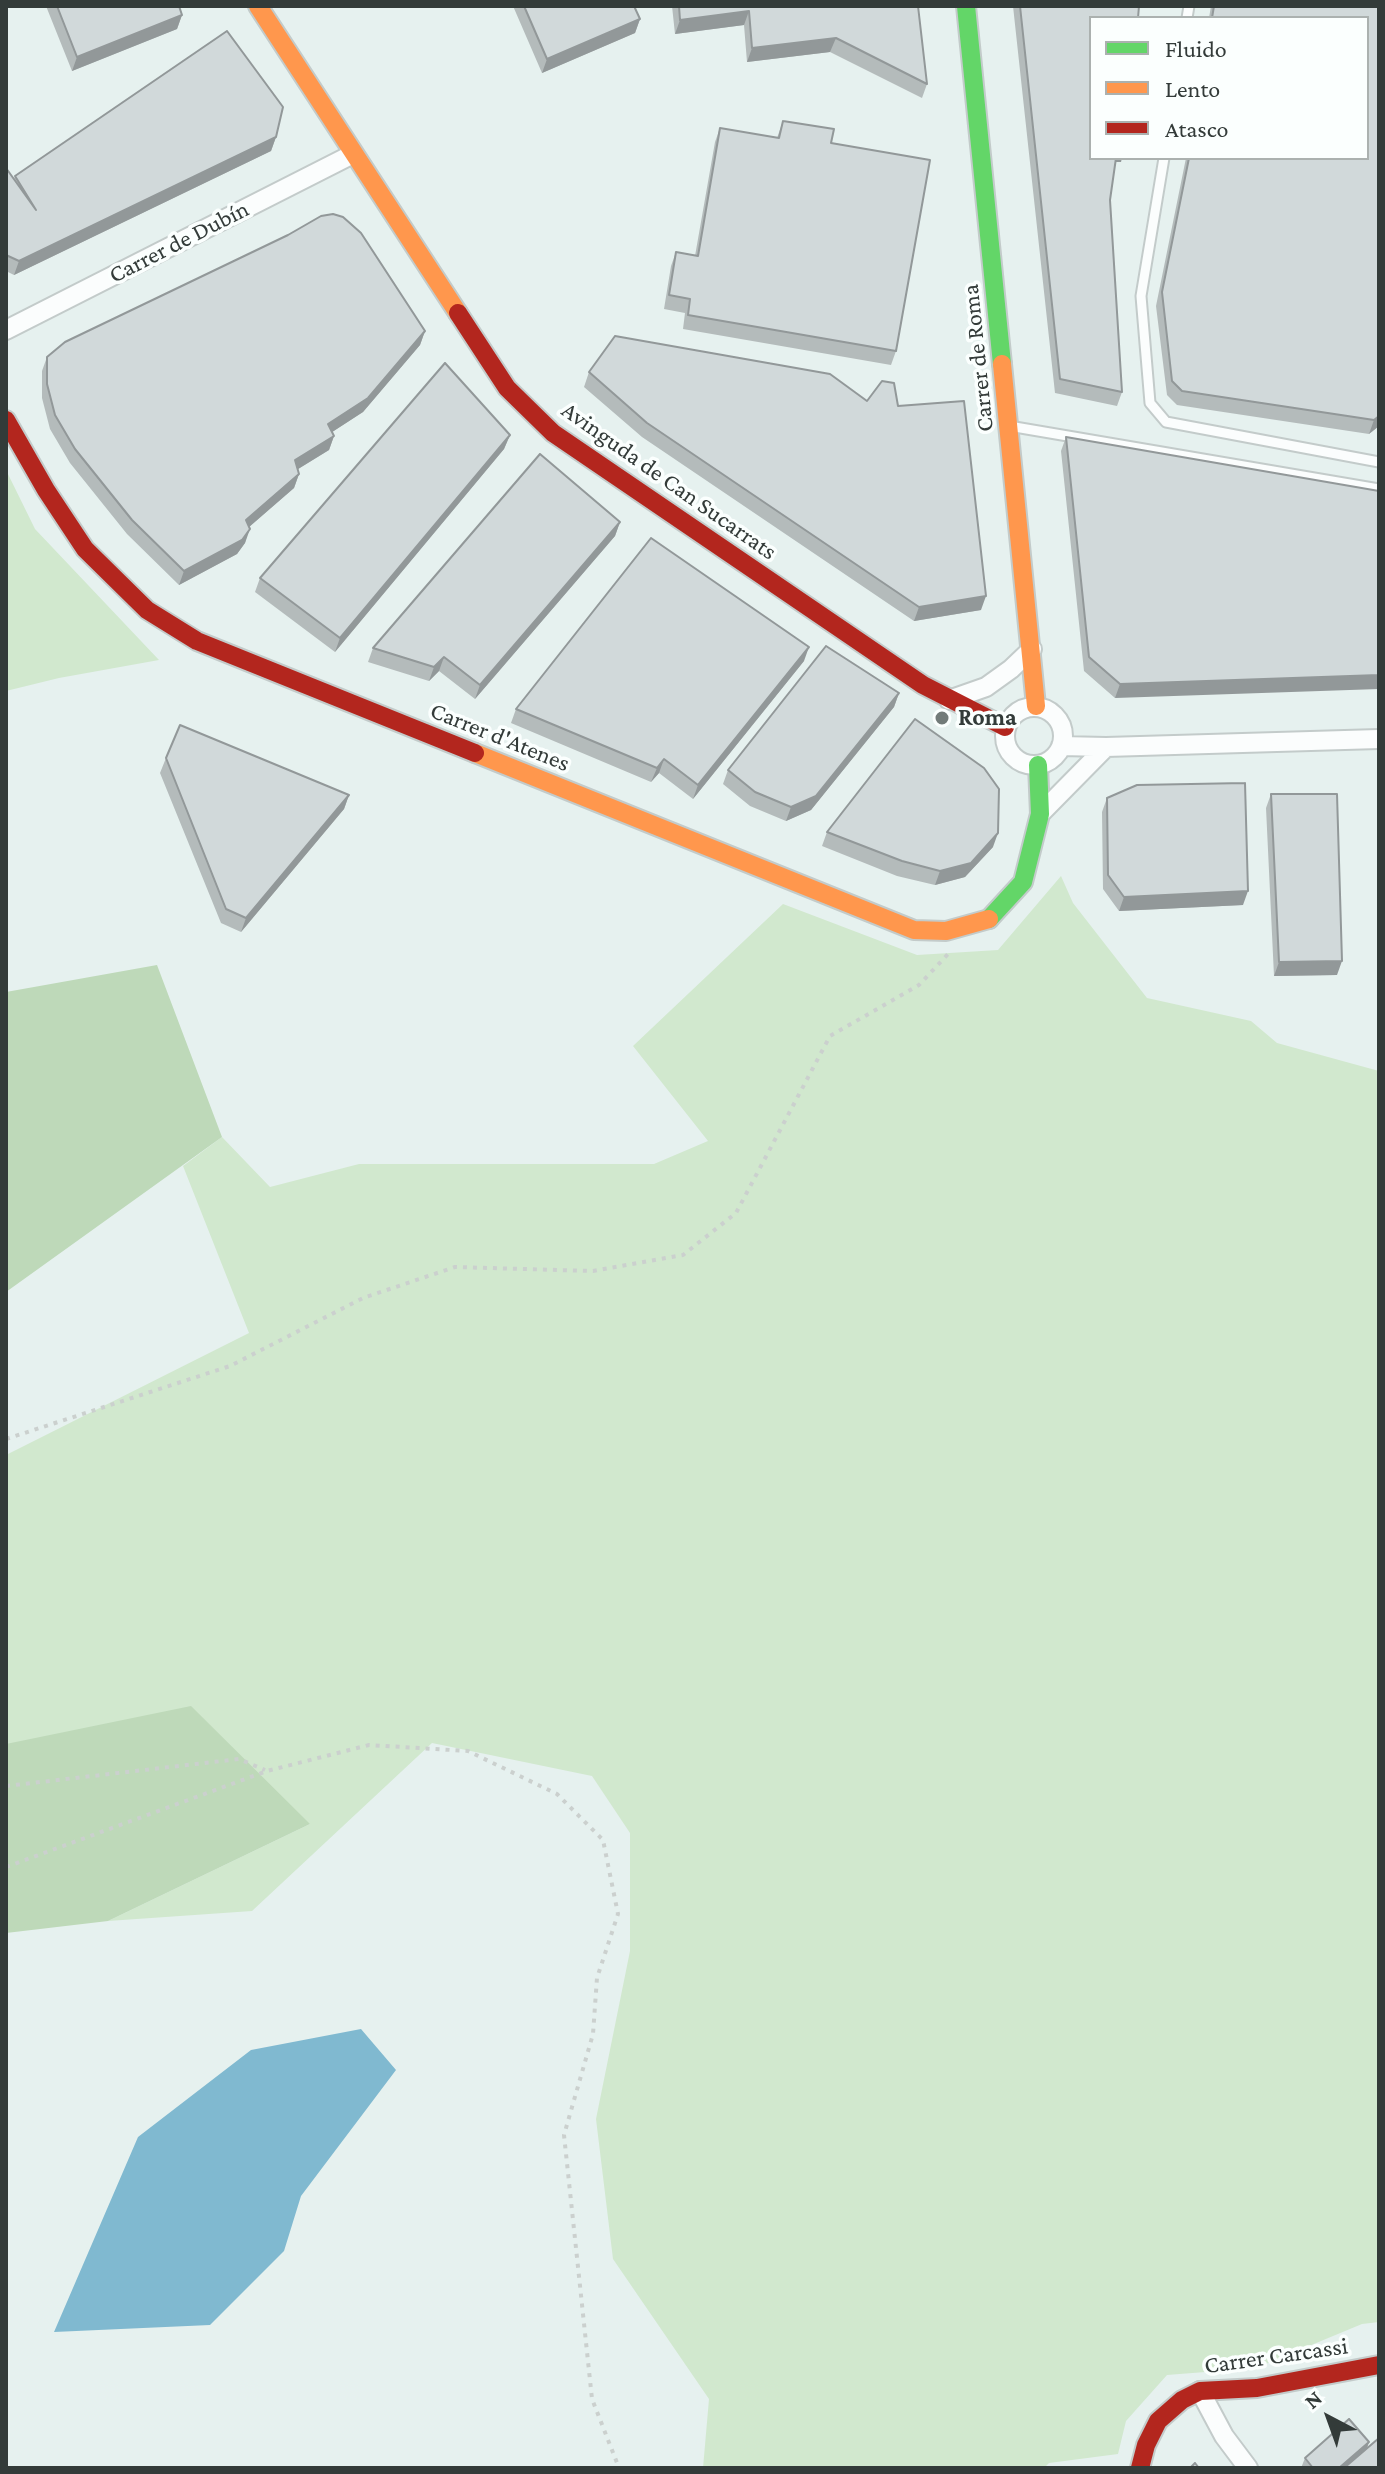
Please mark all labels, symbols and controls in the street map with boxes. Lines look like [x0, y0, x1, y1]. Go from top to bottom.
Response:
legend [1089, 16, 1369, 160]
text: Fluido [1165, 35, 1227, 62]
text: Lento [1165, 75, 1220, 102]
text: Atasco [1165, 115, 1229, 142]
street label: Carrer de Dubín [104, 194, 254, 290]
street label: Carrer de Roma [956, 283, 1000, 433]
street label: Avinguda de Can Sucarrats [556, 396, 782, 566]
street label: Carrer d'Atenes [426, 696, 574, 778]
place label: Roma [958, 704, 1017, 732]
marker: Roma [933, 709, 951, 727]
street label: Carrer Carcassi [1202, 2332, 1350, 2380]
north arrow [1289, 2378, 1369, 2458]
text: N [1299, 2385, 1327, 2414]

